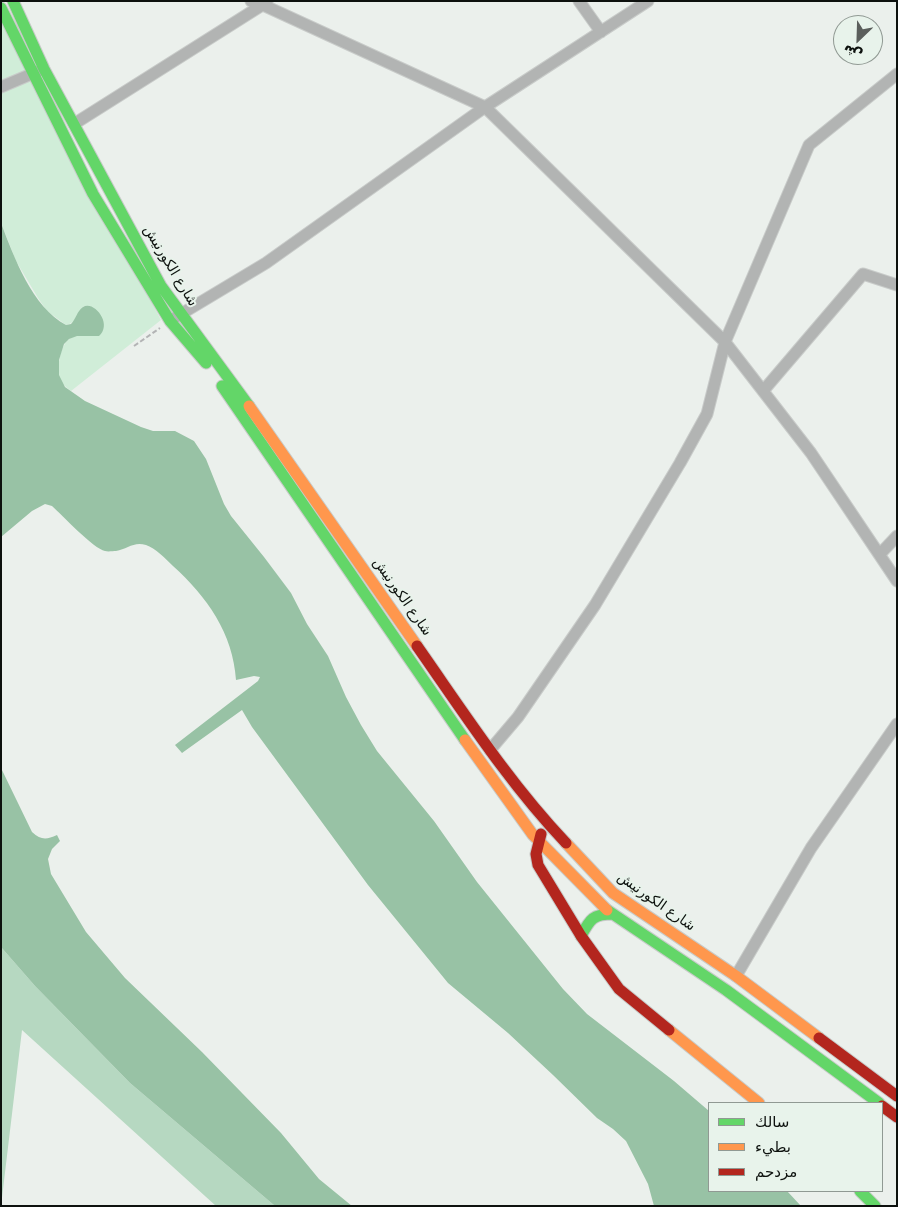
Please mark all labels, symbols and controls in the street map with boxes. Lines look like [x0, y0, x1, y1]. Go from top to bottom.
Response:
north arrow [833, 15, 883, 65]
text: ش [840, 42, 864, 64]
street label: شارع الكورنيش [139, 222, 201, 310]
street label: شارع الكورنيش [369, 555, 435, 639]
street label: شارع الكورنيش [614, 869, 698, 935]
legend [708, 1102, 883, 1192]
text: سالك [755, 1113, 789, 1131]
text: بطيء [755, 1138, 791, 1156]
text: مزدحم [755, 1163, 797, 1181]

